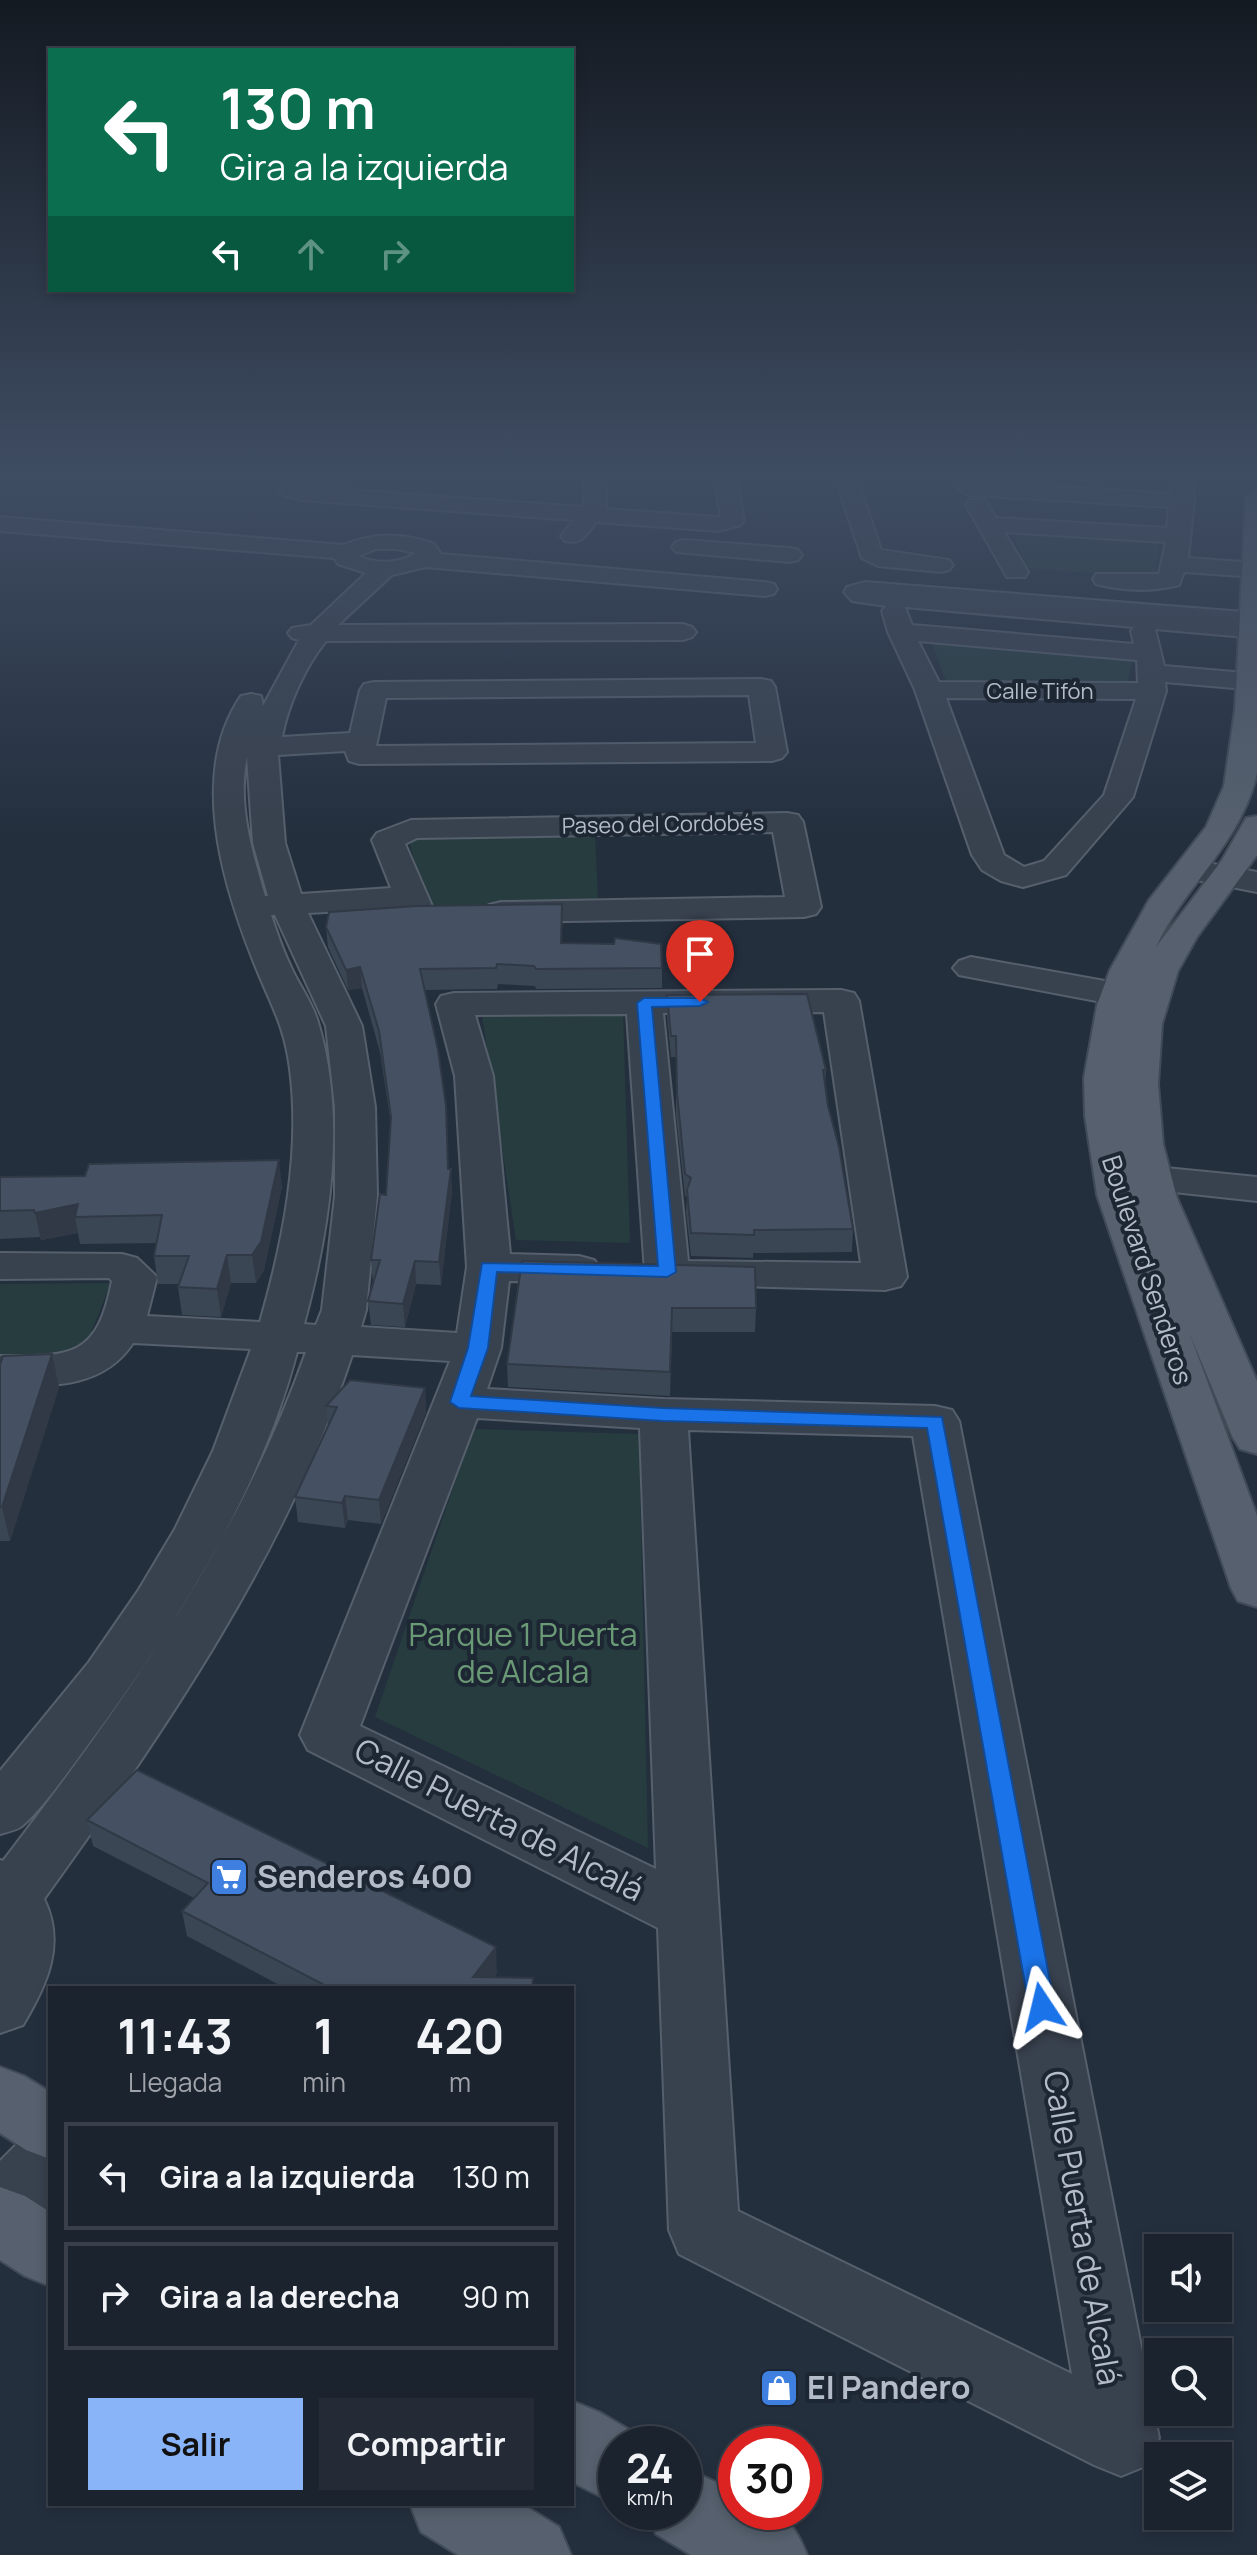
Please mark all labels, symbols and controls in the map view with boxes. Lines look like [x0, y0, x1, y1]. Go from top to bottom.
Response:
text: 130 m [220, 69, 376, 146]
icon: left [88, 80, 192, 184]
text: Gira a la izquierda [220, 142, 509, 191]
icon: left [205, 232, 249, 276]
icon: ahead [289, 232, 333, 276]
icon: right [373, 232, 417, 276]
street label: Calle Tifón [986, 676, 1094, 706]
street label: Paseo del Cordobés [562, 807, 764, 841]
pin [666, 920, 734, 1002]
icon: arrive [678, 932, 722, 976]
street label: Boulevard Senderos [1094, 1151, 1202, 1389]
park label: Parque 1 Puerta de Alcala [408, 1612, 638, 1693]
street label: Calle Puerta de Alcalá [347, 1727, 651, 1911]
place label: Senderos 400 [257, 1854, 473, 1898]
supermarket icon: Senderos 400 [208, 1856, 250, 1898]
position arrow [1000, 1965, 1084, 2049]
text: 11:43 [117, 2003, 233, 2068]
text: 1 [314, 2003, 335, 2068]
text: 420 [415, 2003, 505, 2068]
text: Llegada [128, 2064, 222, 2100]
text: min [302, 2064, 346, 2100]
text: m [449, 2064, 471, 2100]
street label: Calle Puerta de Alcalá [1034, 2067, 1132, 2389]
icon: left [92, 2154, 136, 2198]
text: Gira a la izquierda [160, 2156, 415, 2197]
text: 130 m [452, 2156, 530, 2197]
map controls [1144, 2234, 1232, 2530]
button: sound [1144, 2234, 1232, 2322]
icon: right [92, 2274, 136, 2318]
text: Gira a la derecha [160, 2276, 400, 2317]
text: 90 m [462, 2276, 530, 2317]
button: search [1144, 2338, 1232, 2426]
place label: El Pandero [807, 2365, 971, 2409]
shop icon: El Pandero [758, 2367, 800, 2409]
button: Salir [88, 2398, 303, 2490]
button: Compartir [319, 2398, 534, 2490]
speed limit sign: 30 [718, 2426, 822, 2530]
text: 24 [626, 2440, 674, 2495]
button: layers [1144, 2442, 1232, 2530]
text: km/h [627, 2484, 673, 2511]

